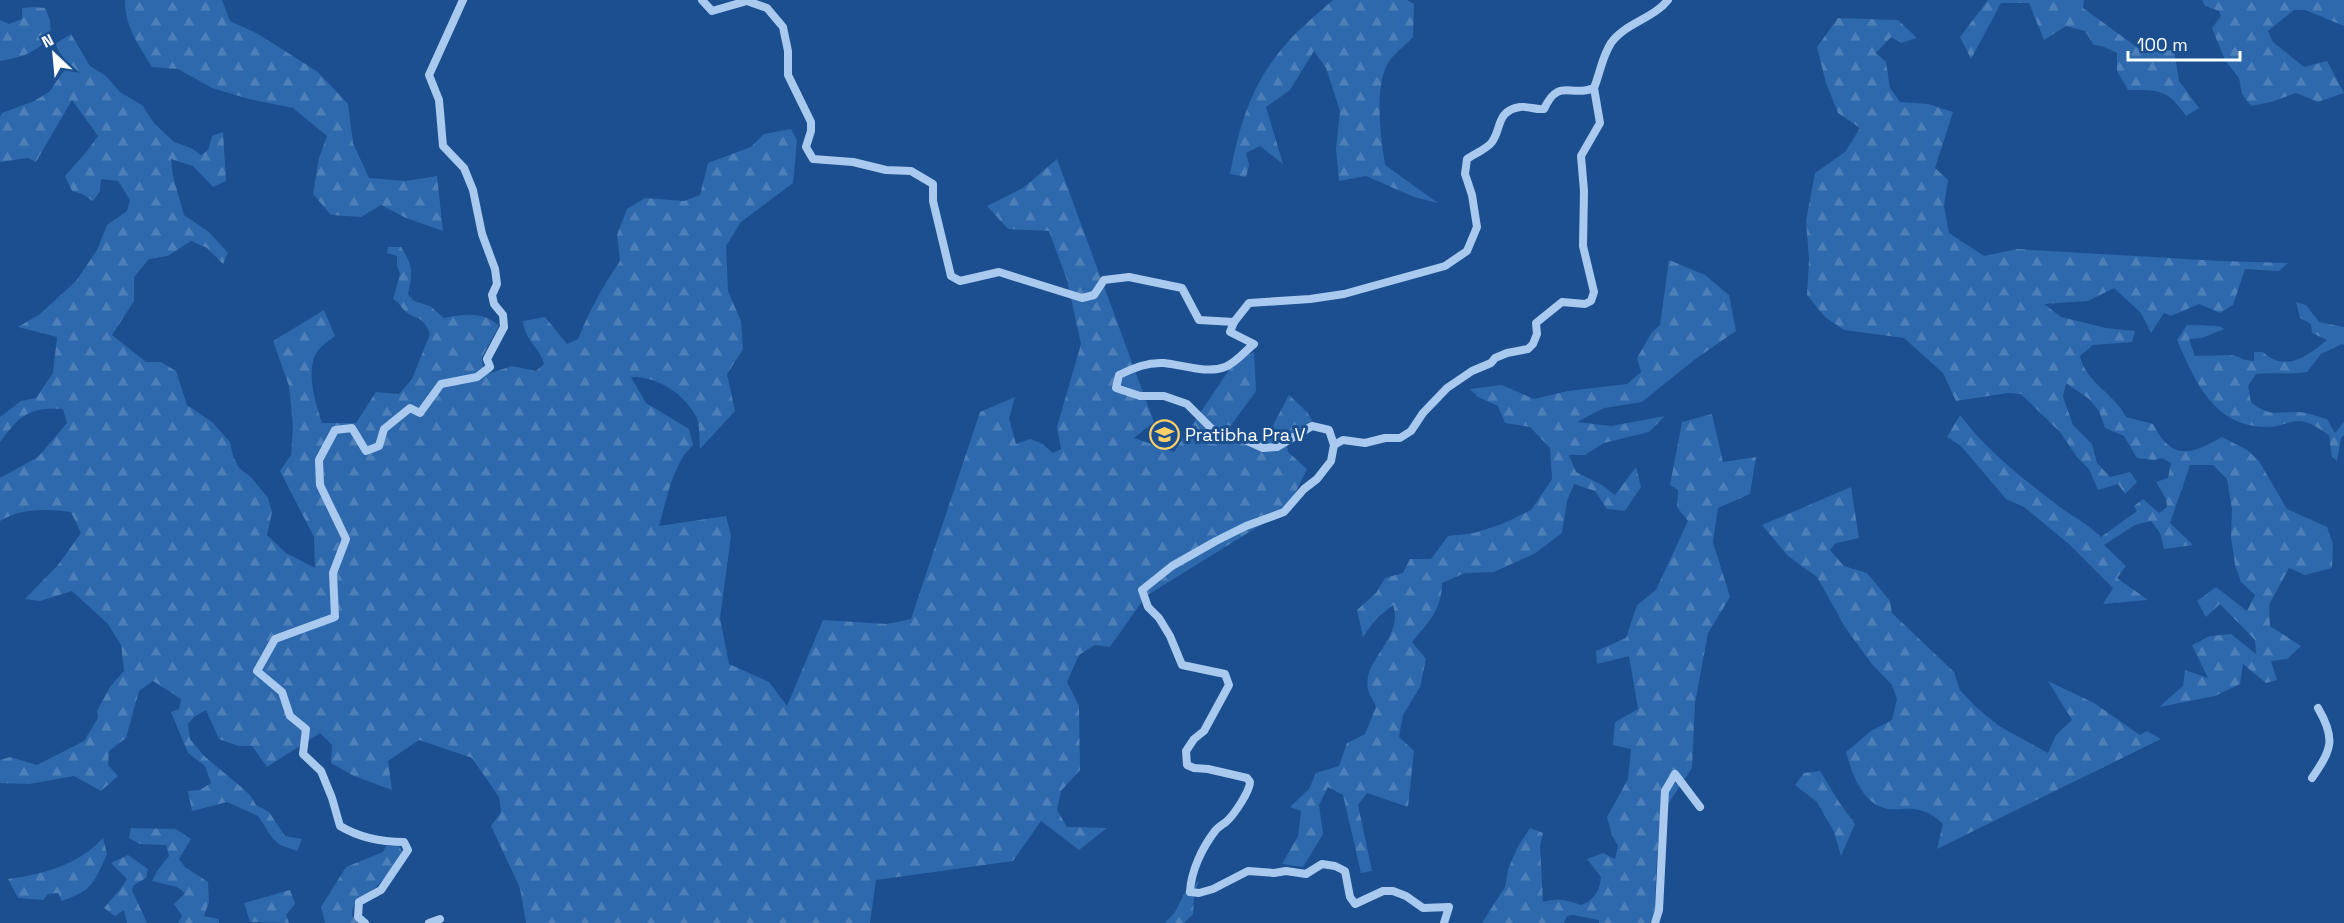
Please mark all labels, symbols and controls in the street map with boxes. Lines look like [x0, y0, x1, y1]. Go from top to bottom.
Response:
north arrow [24, 24, 84, 84]
scale bar [2128, 24, 2240, 62]
text: N [38, 29, 57, 53]
text: 100 m [2137, 33, 2188, 56]
school or university icon: Pratibha Pra V [1148, 419, 1180, 451]
place label: Pratibha Pra V [1185, 423, 1306, 446]

